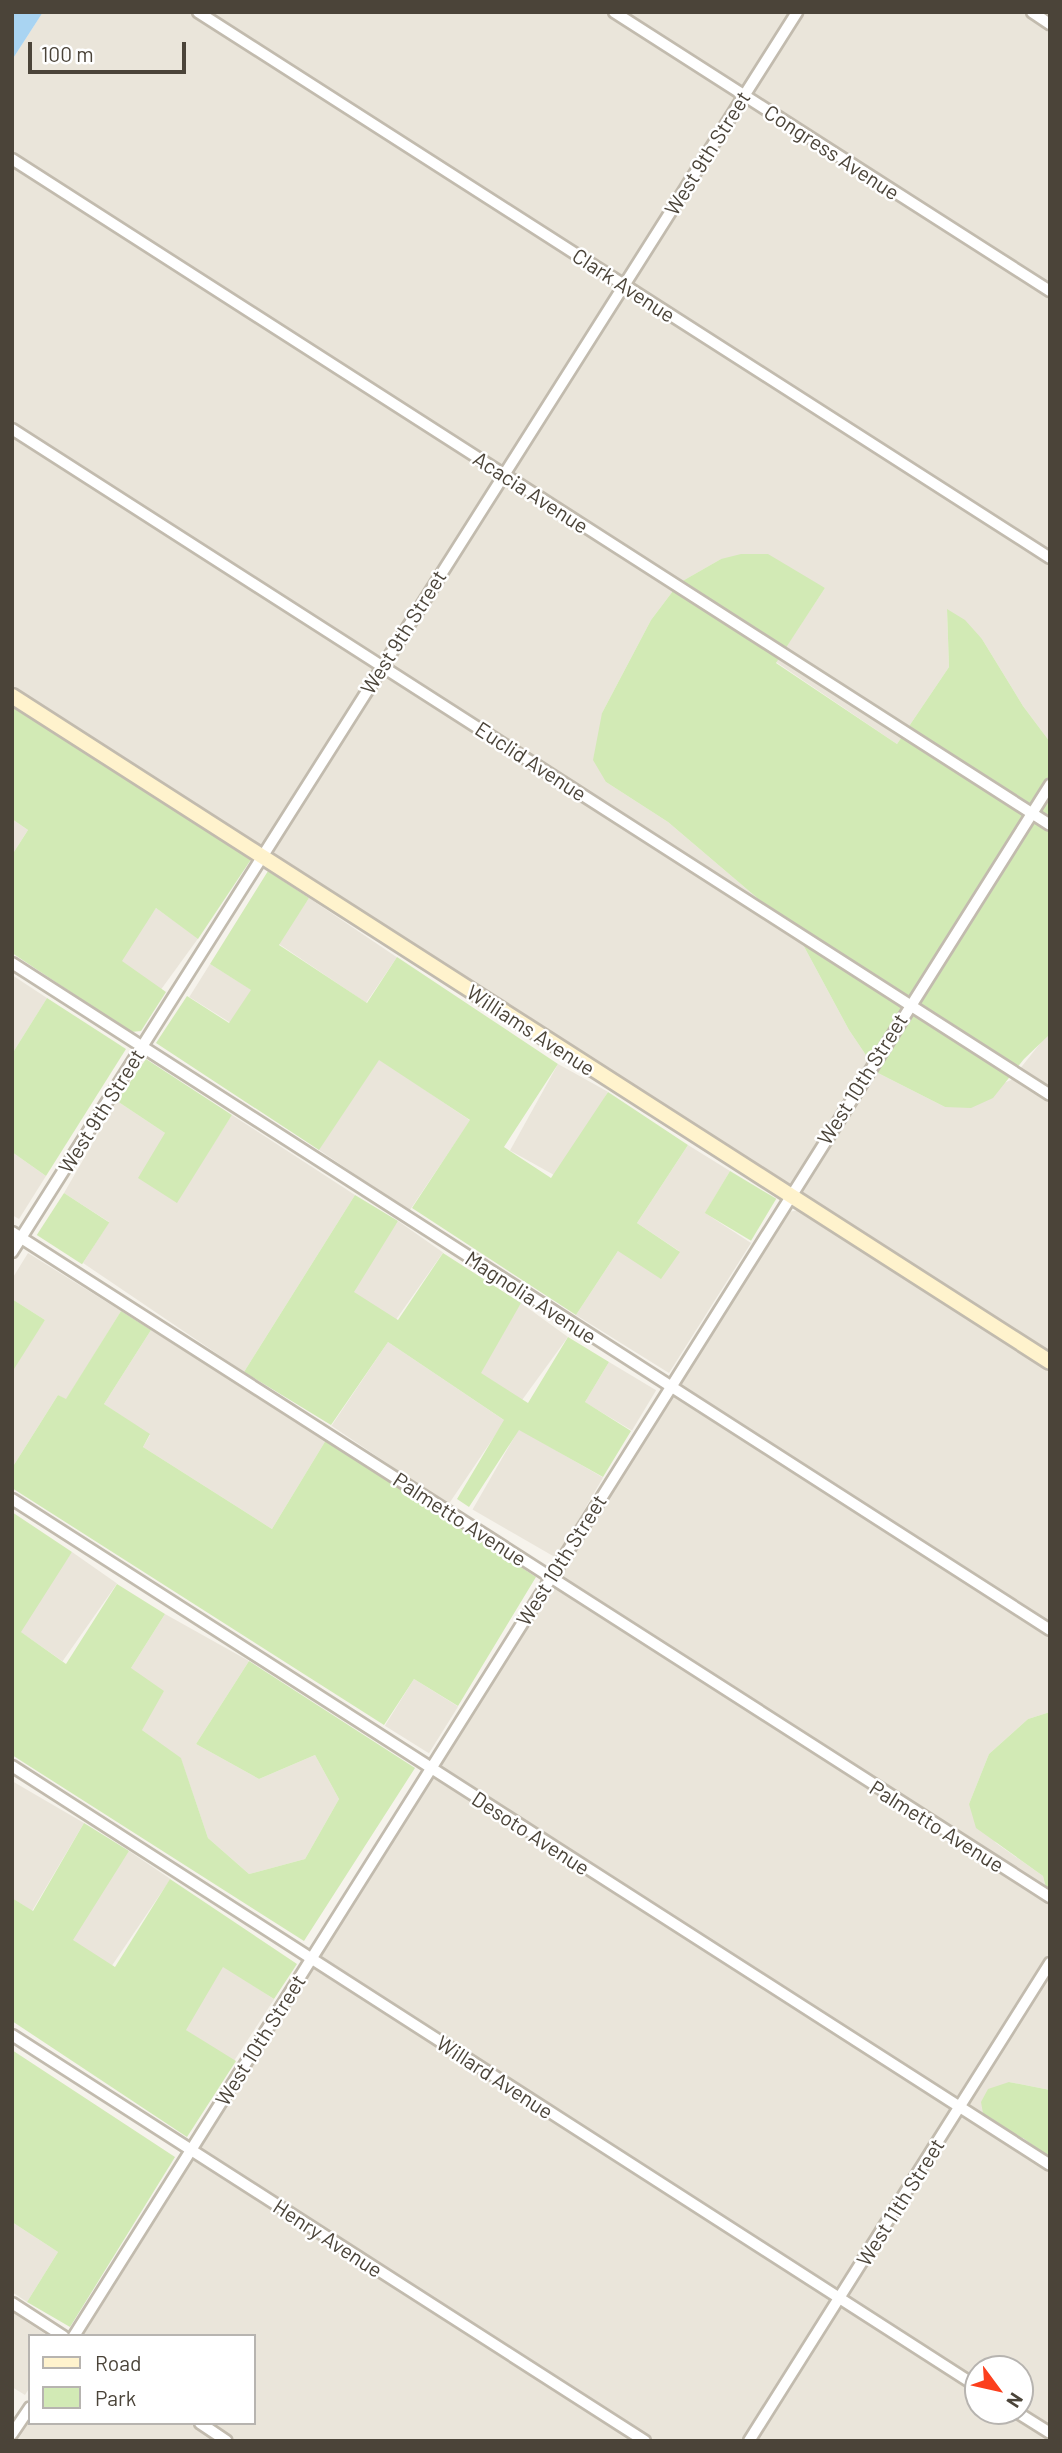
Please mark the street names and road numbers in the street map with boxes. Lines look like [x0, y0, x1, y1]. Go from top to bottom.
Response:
street label: West 9th Street [659, 86, 755, 220]
street label: Congress Avenue [760, 99, 904, 205]
street label: Clark Avenue [568, 242, 680, 328]
street label: Acacia Avenue [469, 445, 593, 539]
street label: West 9th Street [355, 565, 451, 699]
street label: Euclid Avenue [471, 716, 591, 806]
street label: Williams Avenue [462, 979, 600, 1081]
street label: West 10th Street [812, 1009, 912, 1149]
street label: West 9th Street [53, 1044, 149, 1178]
street label: Magnolia Avenue [461, 1245, 601, 1349]
street label: Palmetto Avenue [389, 1467, 531, 1571]
street label: West 10th Street [511, 1490, 611, 1630]
street label: Palmetto Avenue [865, 1775, 1009, 1877]
street label: Desoto Avenue [467, 1786, 595, 1880]
street label: West 10th Street [210, 1970, 310, 2110]
street label: Willard Avenue [432, 2030, 558, 2124]
street label: West 11th Street [851, 2134, 949, 2270]
street label: Henry Avenue [269, 2193, 387, 2283]

